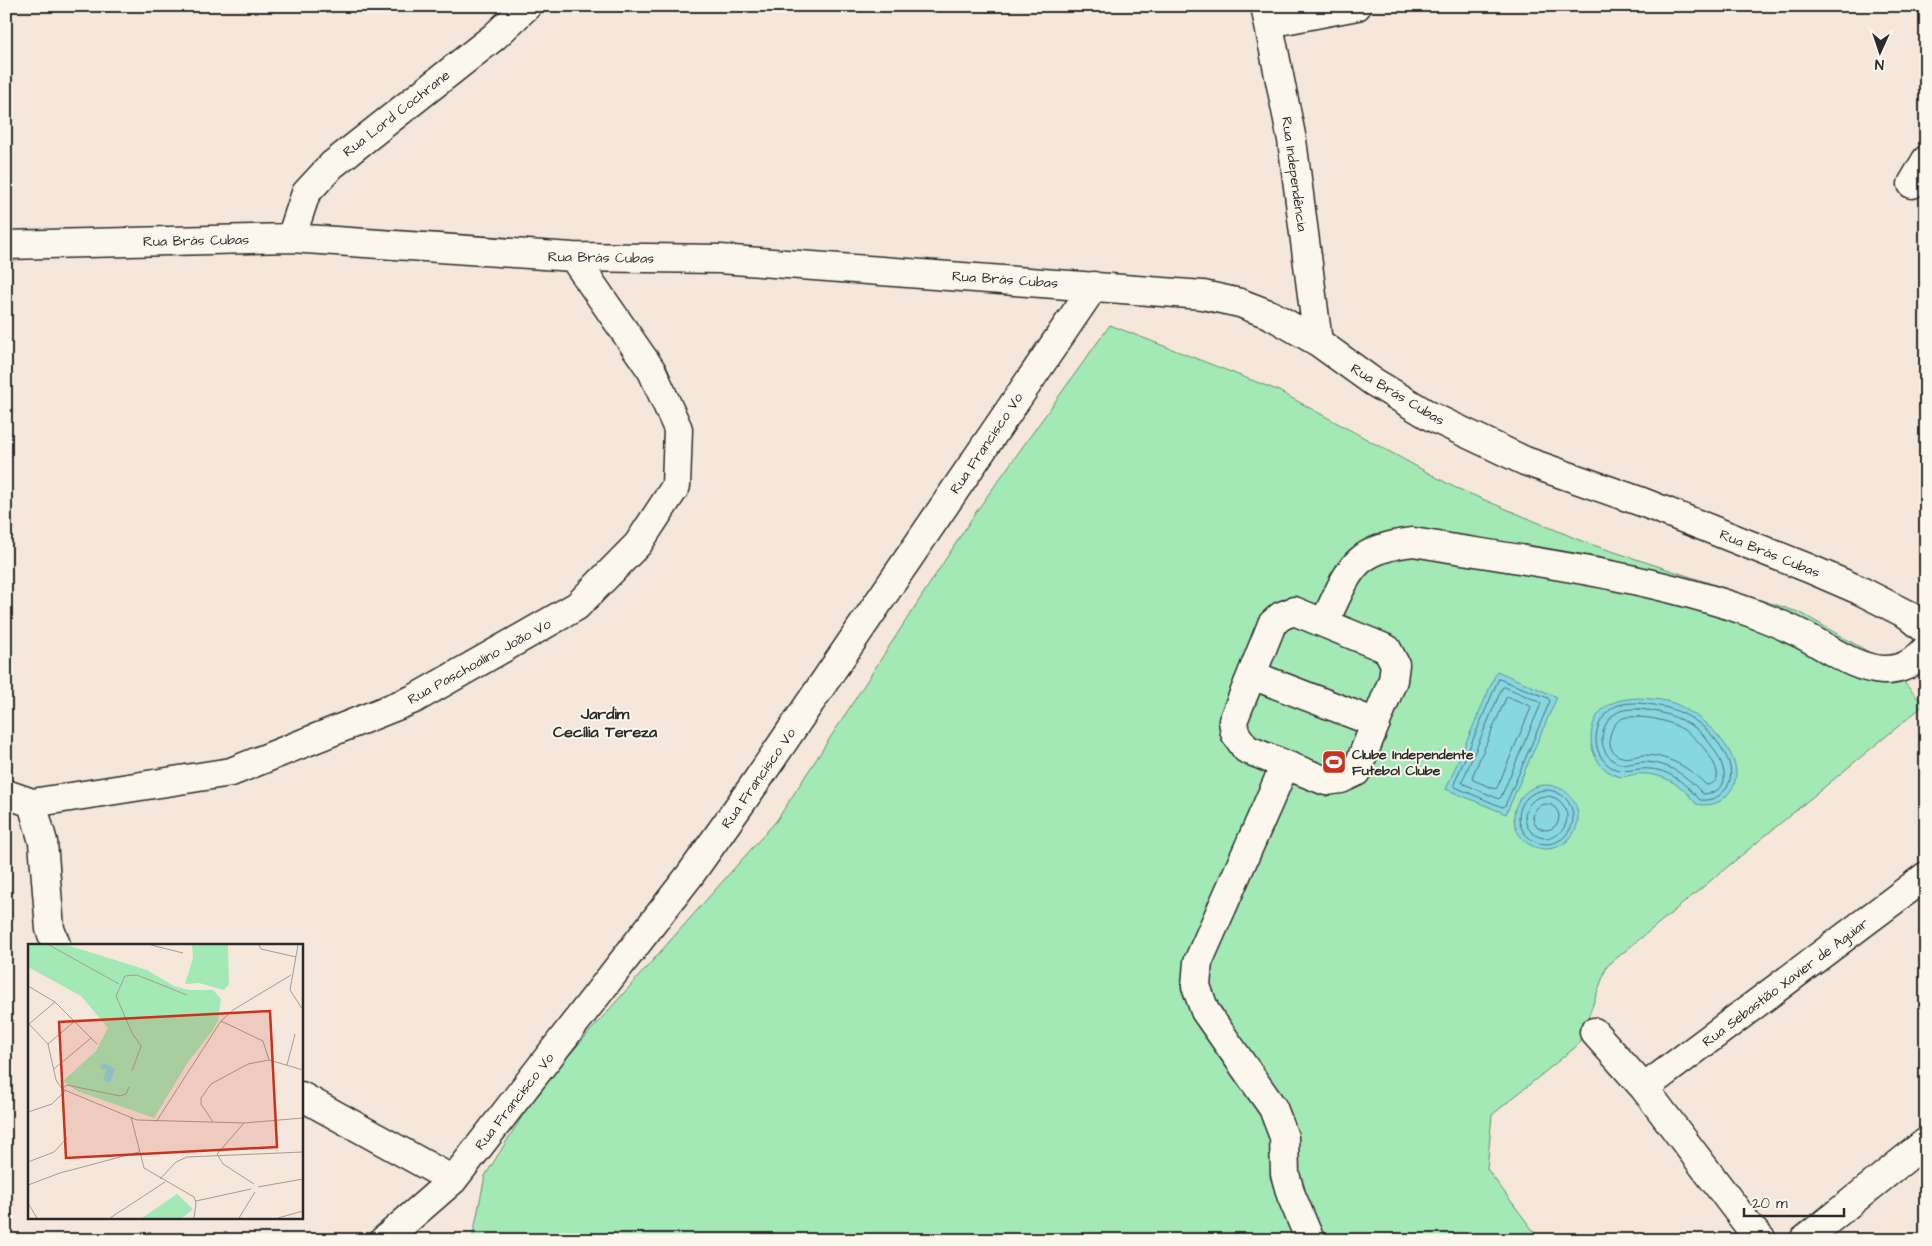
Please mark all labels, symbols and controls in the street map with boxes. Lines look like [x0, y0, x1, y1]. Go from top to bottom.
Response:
north arrow [1854, 28, 1904, 78]
text: N [1874, 54, 1884, 74]
street label: Rua Lord Cochrane [339, 65, 455, 162]
street label: Rua Independência [1276, 115, 1312, 233]
street label: Rua Brás Cubas [143, 230, 249, 252]
street label: Rua Brás Cubas [548, 247, 654, 269]
street label: Rua Brás Cubas [951, 266, 1059, 294]
street label: Rua Brás Cubas [1347, 359, 1448, 431]
street label: Rua Francisco Vo [945, 389, 1028, 498]
street label: Rua Brás Cubas [1717, 525, 1823, 583]
street label: Rua Paschoalino João Vo [404, 614, 555, 710]
district label: Jardim Cecília Tereza [553, 703, 658, 743]
street label: Rua Francisco Vo [717, 724, 801, 833]
place label: Clube Independente Futebol Clube [1352, 745, 1474, 781]
sports icon: Clube Independente Futebol Clube [1321, 749, 1347, 775]
street label: Rua Sebastião Xavier de Aguiar [1698, 914, 1873, 1052]
inset map [28, 944, 302, 1218]
street label: Rua Francisco Vo [470, 1049, 559, 1154]
scale bar [1744, 1186, 1844, 1218]
text: 20 m [1752, 1193, 1788, 1214]

